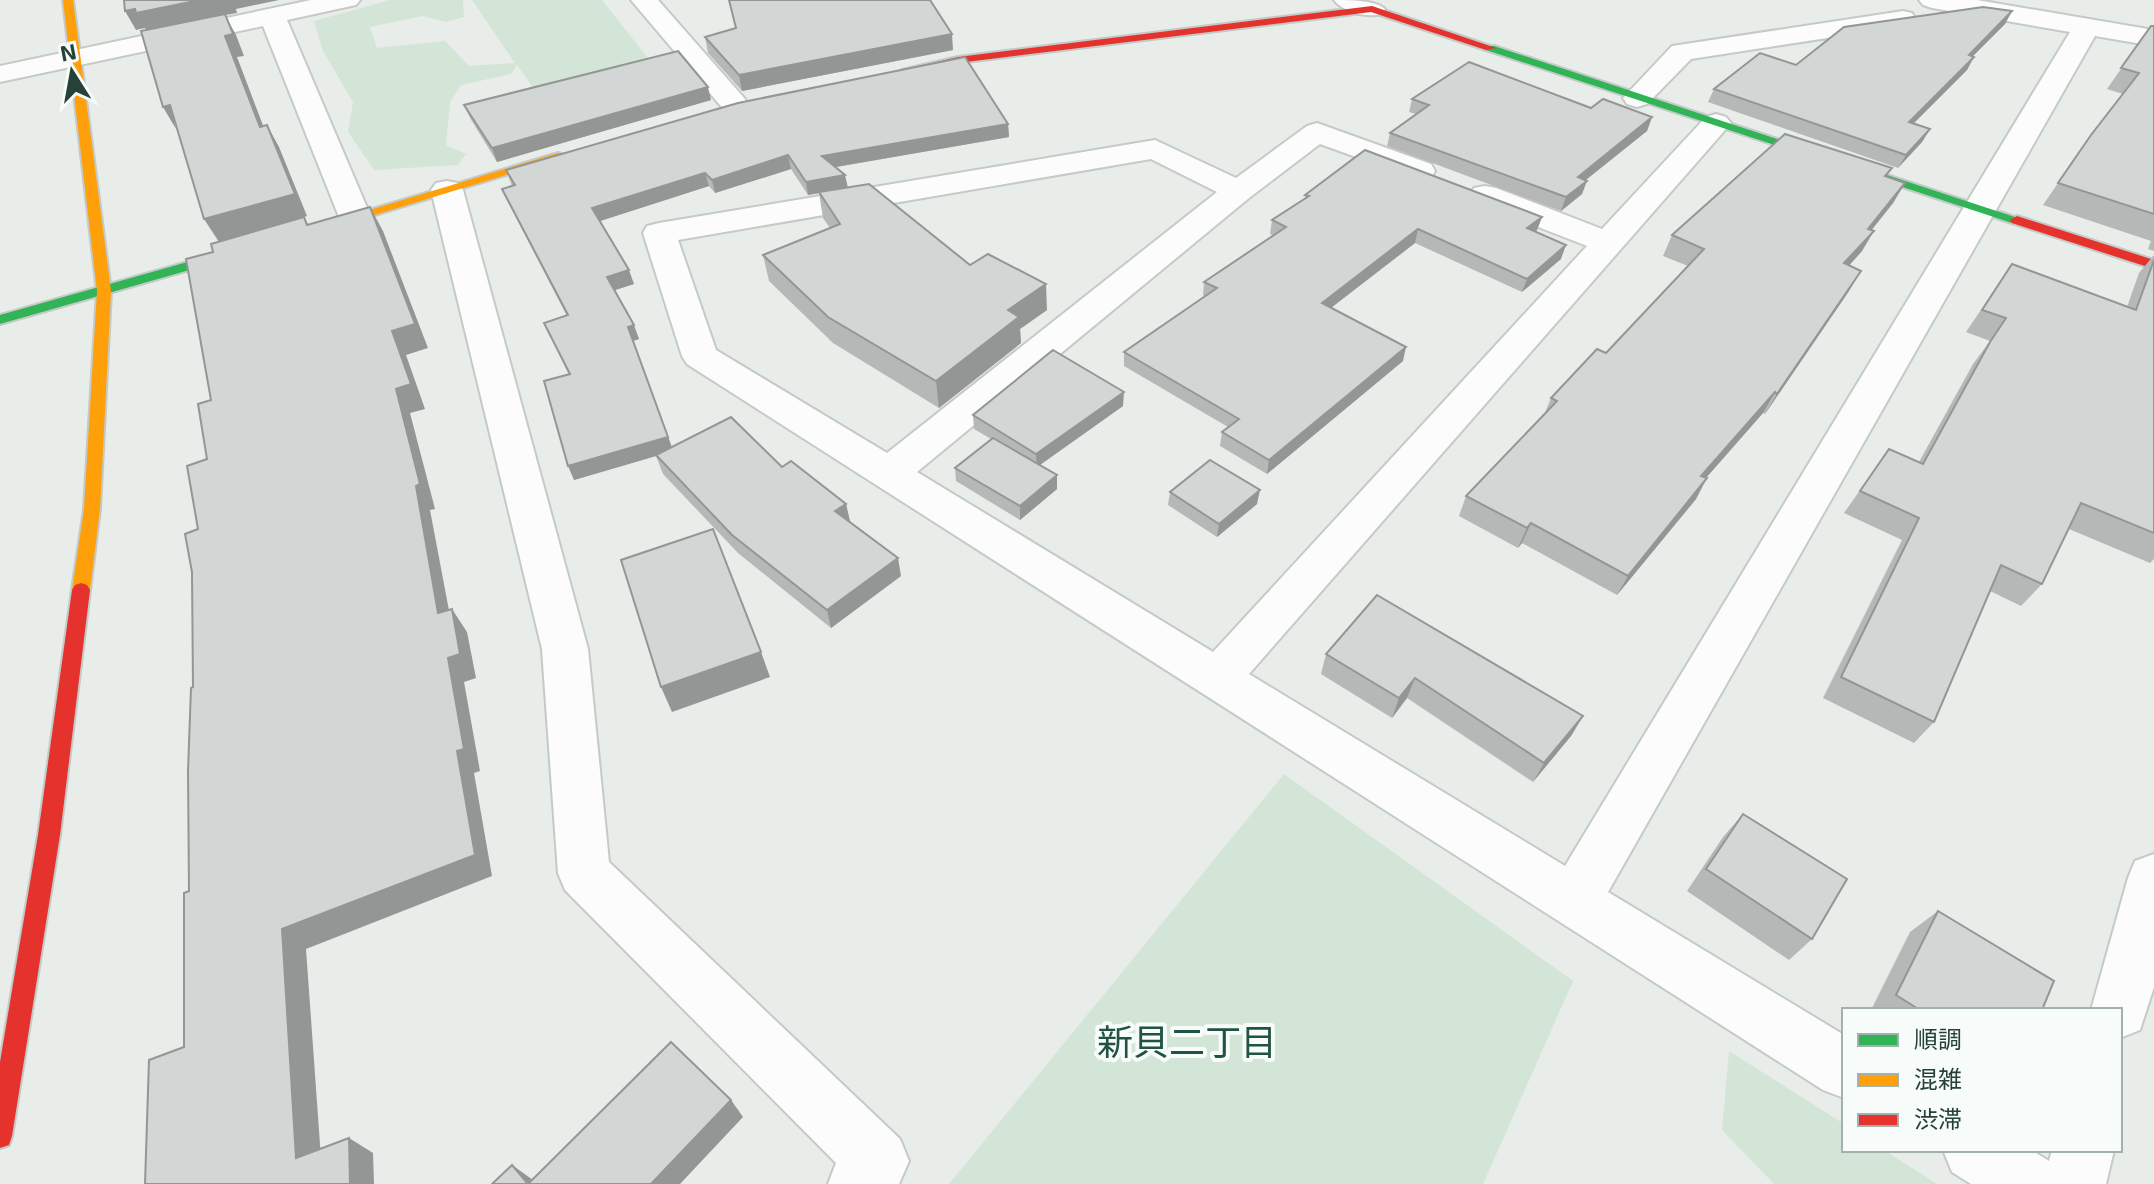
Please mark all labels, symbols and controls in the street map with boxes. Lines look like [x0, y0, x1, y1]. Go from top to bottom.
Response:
north arrow [32, 32, 112, 112]
text: N [58, 37, 78, 66]
legend [1842, 1008, 2122, 1152]
district label: 新貝二丁目 [1097, 1019, 1277, 1062]
text: 順調 [1914, 1024, 1962, 1053]
text: 混雑 [1914, 1064, 1962, 1093]
text: 渋滞 [1914, 1104, 1962, 1133]

